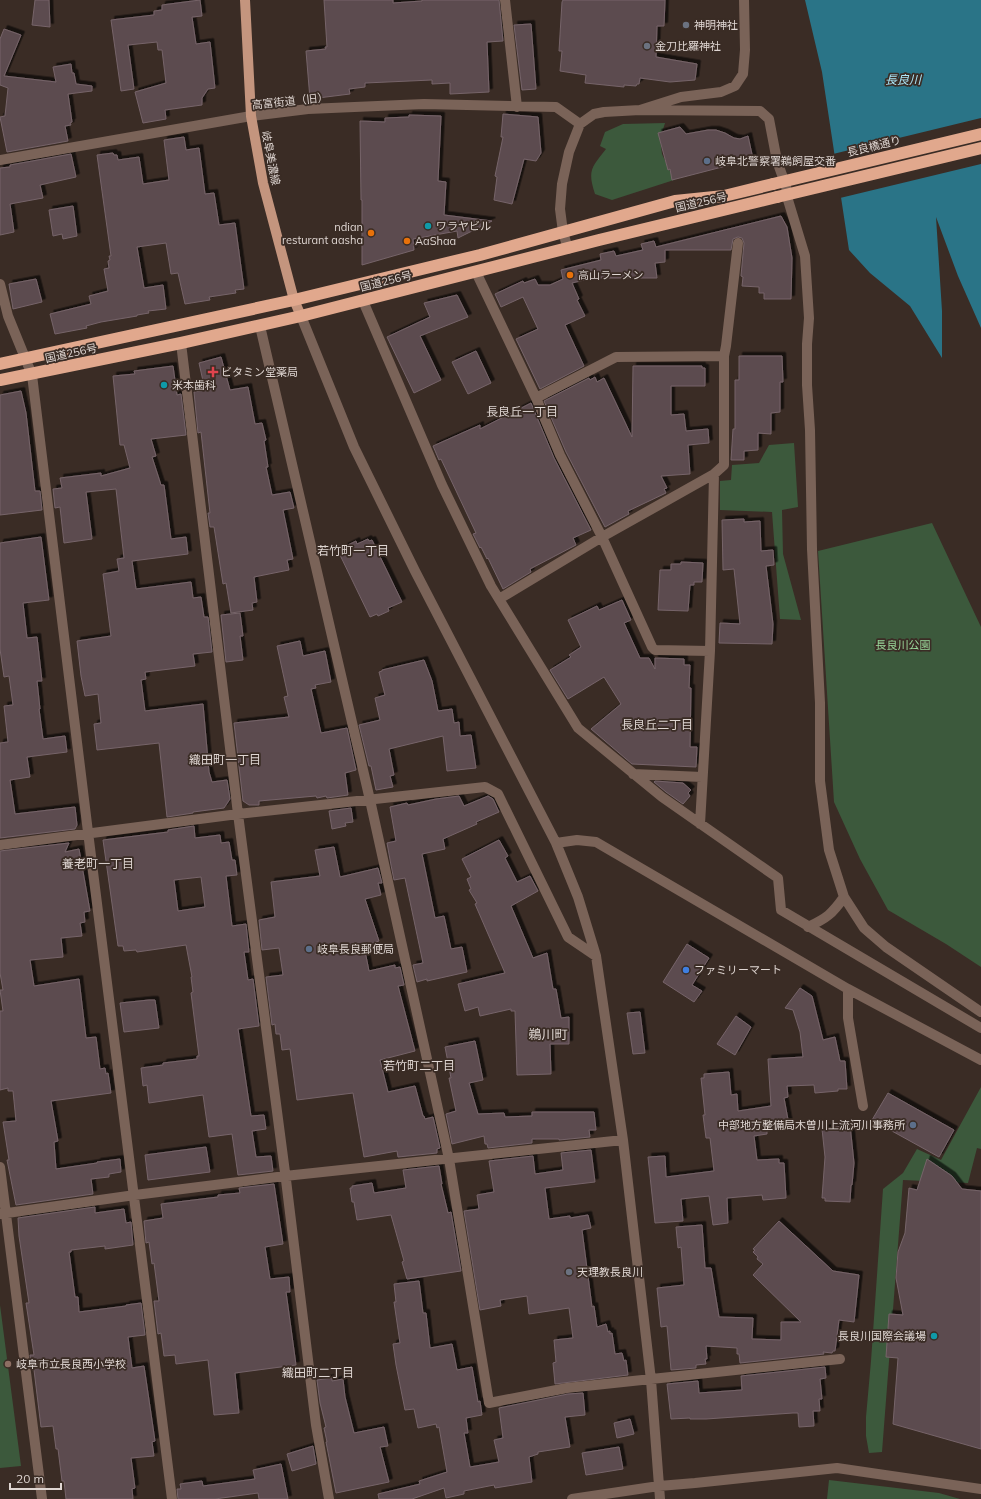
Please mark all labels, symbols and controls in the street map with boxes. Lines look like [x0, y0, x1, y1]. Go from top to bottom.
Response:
place label: 神明神社 [694, 18, 738, 32]
marker: 神明神社 [681, 20, 691, 30]
place label: 金刀比羅神社 [655, 39, 721, 53]
marker: 金刀比羅神社 [642, 41, 652, 51]
water label: 長良川 [885, 72, 923, 87]
street label: 高富街道（旧） [251, 90, 329, 112]
street label: 岐阜美濃線 [259, 130, 283, 186]
street label: 長良橋通り [846, 133, 902, 159]
place label: 岐阜北警察署鵜飼屋交番 [715, 154, 836, 168]
marker: 岐阜北警察署鵜飼屋交番 [702, 156, 712, 166]
street label: 国道256号 [674, 189, 728, 215]
place label: ワラヤビル [436, 219, 491, 233]
place label: ndian resturant aasha [282, 220, 363, 247]
marker: ワラヤビル [423, 221, 433, 231]
marker: ndian resturant aasha [366, 228, 376, 238]
place label: AaShaa [415, 234, 456, 248]
marker: AaShaa [402, 236, 412, 246]
street label: 国道256号 [359, 268, 413, 294]
place label: 高山ラーメン [578, 268, 644, 282]
marker: 高山ラーメン [565, 270, 575, 280]
street label: 国道256号 [44, 341, 98, 365]
place label: ビタミン堂薬局 [221, 365, 298, 379]
marker: ビタミン堂薬局 [208, 367, 218, 377]
place label: 米本歯科 [172, 378, 216, 392]
marker: 米本歯科 [159, 380, 169, 390]
district label: 長良丘一丁目 [486, 404, 558, 419]
district label: 若竹町一丁目 [317, 543, 389, 558]
park label: 長良川公園 [876, 638, 931, 652]
district label: 長良丘二丁目 [621, 717, 693, 732]
district label: 織田町一丁目 [189, 752, 261, 767]
district label: 養老町一丁目 [62, 856, 134, 871]
place label: 岐阜長良郵便局 [317, 942, 394, 956]
marker: 岐阜長良郵便局 [304, 944, 314, 954]
place label: ファミリーマート [694, 963, 782, 977]
marker: ファミリーマート [681, 965, 691, 975]
district label: 鵜川町 [528, 1026, 568, 1042]
district label: 若竹町二丁目 [383, 1058, 455, 1073]
place label: 中部地方整備局木曽川上流河川事務所 [718, 1118, 906, 1132]
marker: 中部地方整備局木曽川上流河川事務所 [908, 1120, 918, 1130]
place label: 天理教長良川 [577, 1265, 643, 1279]
marker: 天理教長良川 [564, 1267, 574, 1277]
place label: 長良川国際会議場 [838, 1329, 926, 1343]
marker: 長良川国際会議場 [929, 1331, 939, 1341]
place label: 岐阜市立長良西小学校 [16, 1357, 126, 1371]
marker: 岐阜市立長良西小学校 [3, 1359, 13, 1369]
district label: 織田町二丁目 [282, 1365, 354, 1380]
scale bar [10, 1465, 61, 1491]
text: 20 m [16, 1471, 44, 1486]

